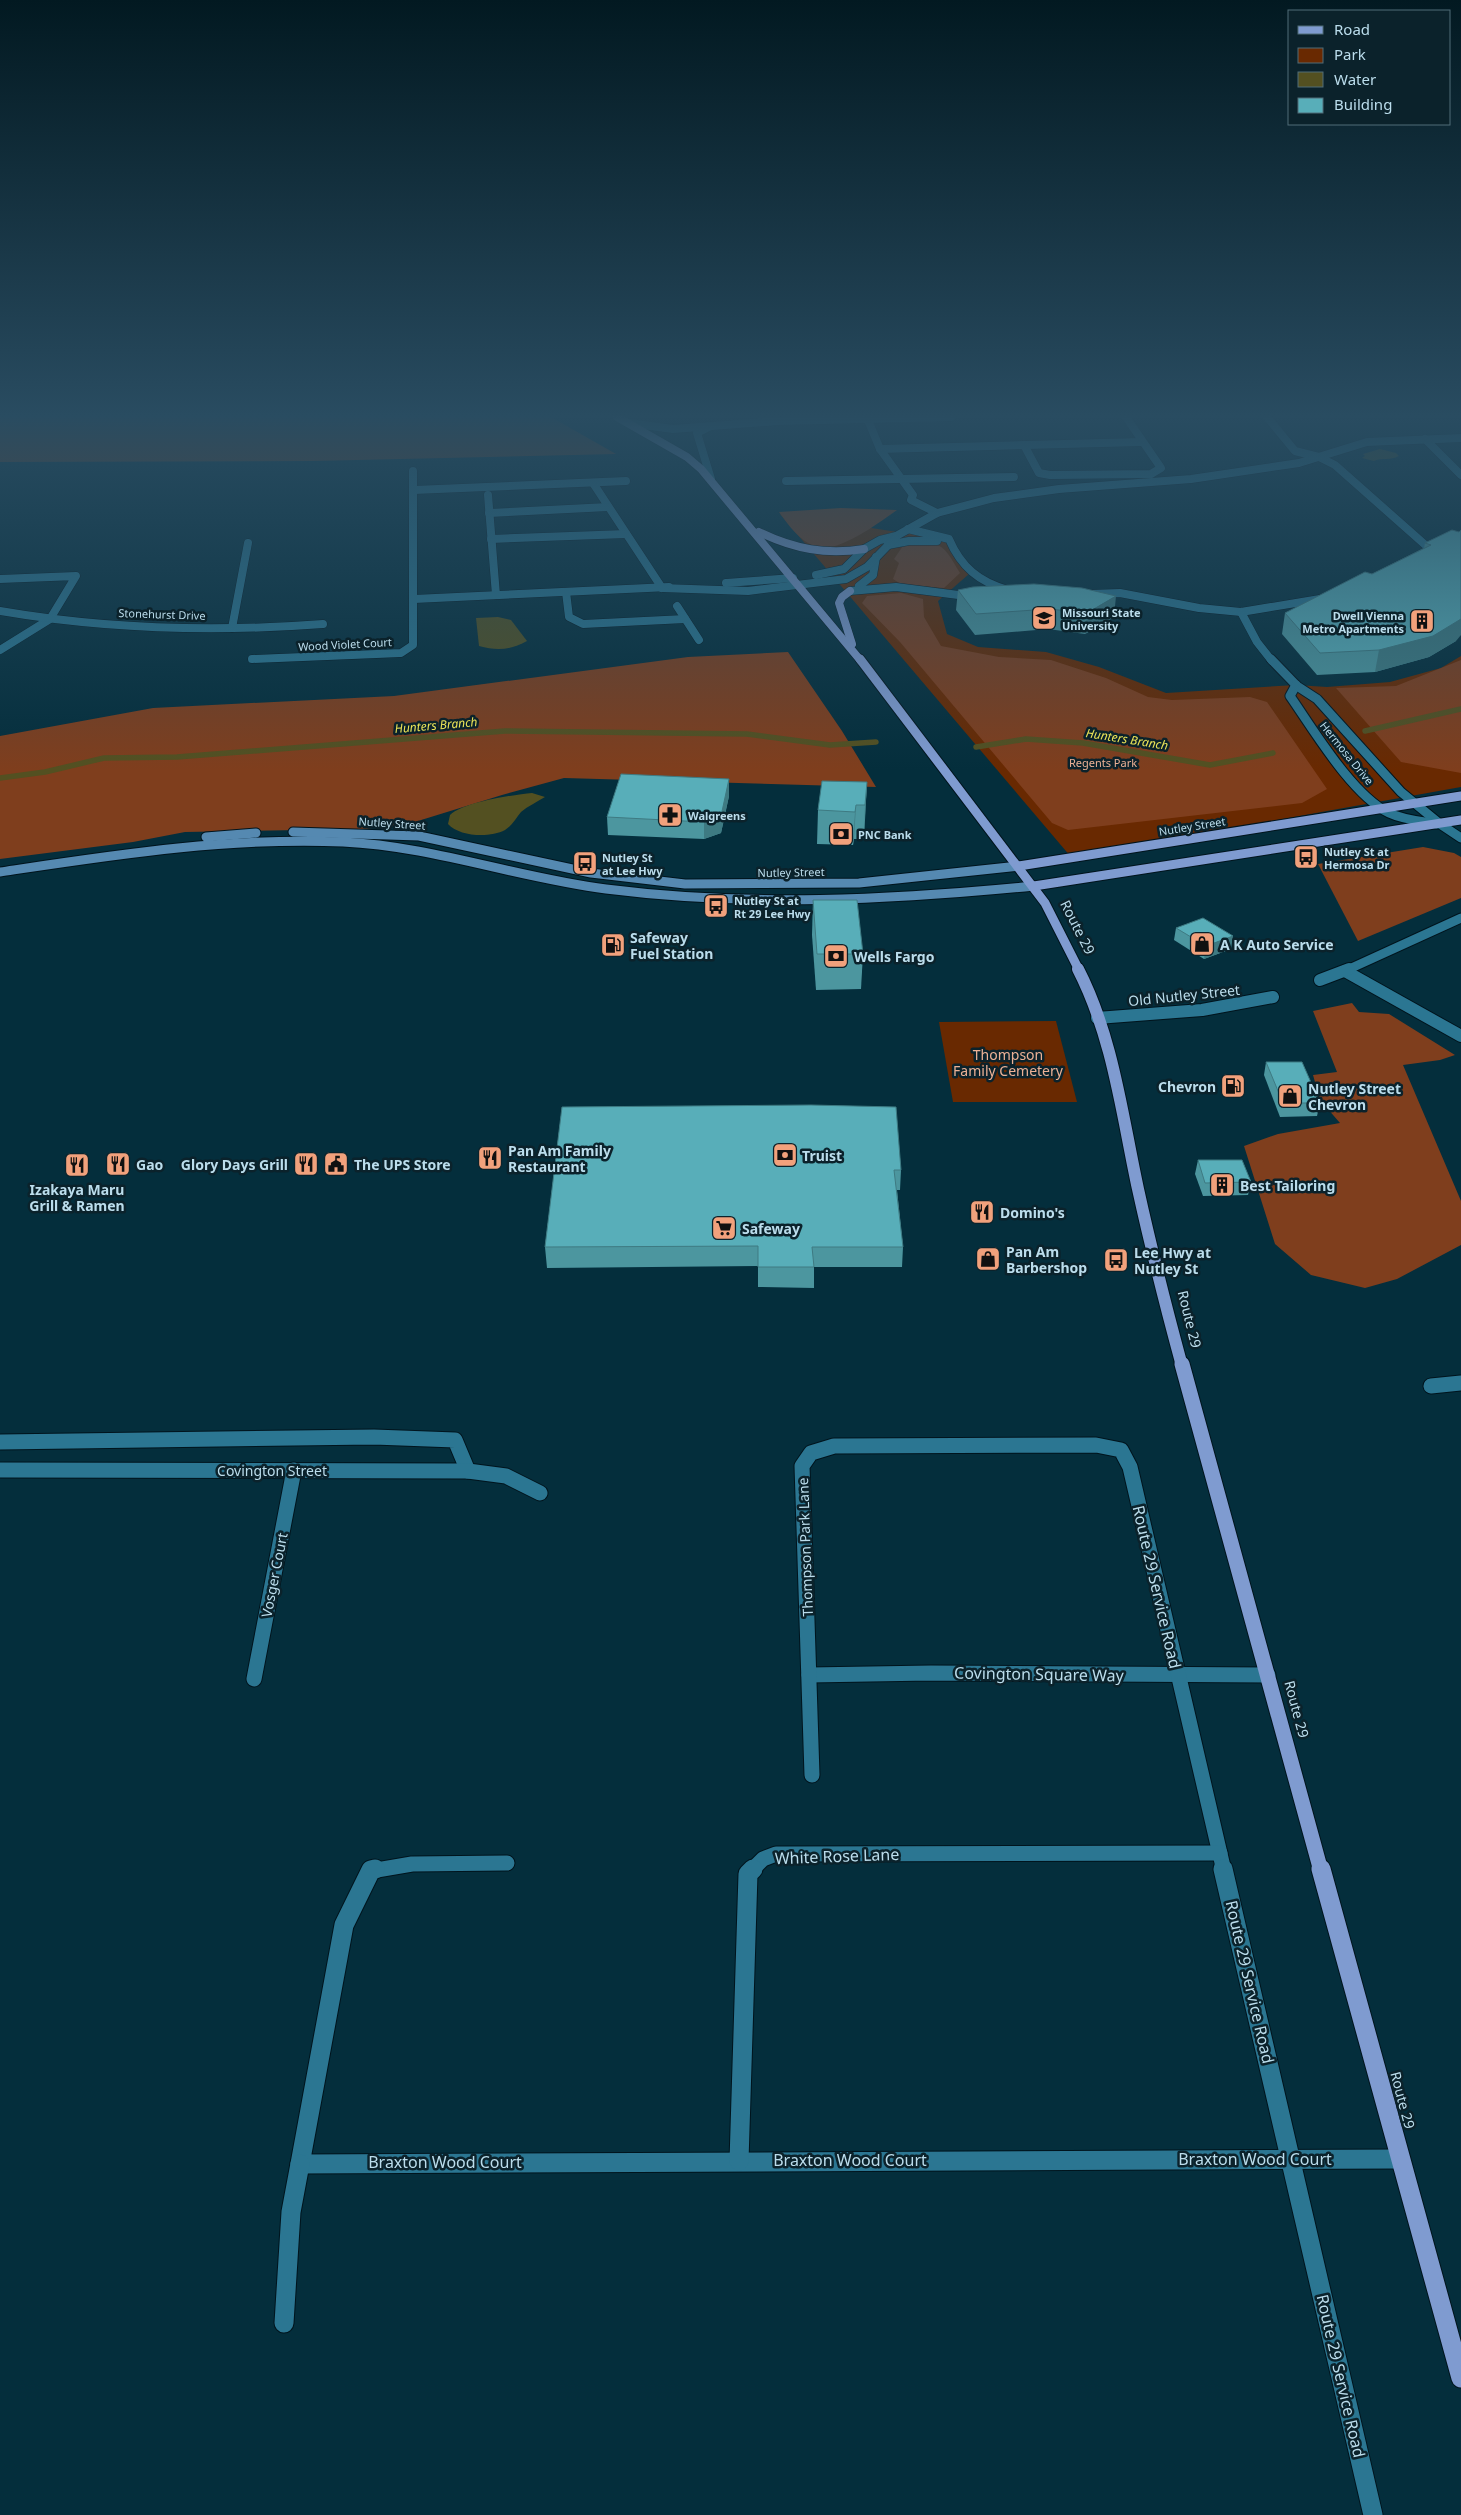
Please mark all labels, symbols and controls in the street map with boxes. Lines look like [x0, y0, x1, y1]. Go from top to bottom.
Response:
legend [1288, 10, 1451, 125]
text: Road [1334, 19, 1370, 39]
text: Park [1334, 44, 1366, 64]
text: Water [1334, 69, 1376, 89]
text: Building [1334, 94, 1392, 114]
street label: Stonehurst Drive [118, 605, 206, 623]
school or university icon: Missouri State University [1031, 605, 1057, 631]
place label: Missouri State University [1062, 605, 1141, 633]
place label: Dwell Vienna Metro Apartments [1302, 608, 1404, 636]
building icon: Dwell Vienna Metro Apartments [1409, 608, 1435, 634]
street label: Wood Violet Court [298, 634, 392, 654]
water label: Hunters Branch [394, 713, 478, 737]
street label: Hermosa Drive [1317, 718, 1377, 788]
water label: Hunters Branch [1085, 724, 1169, 754]
park label: Regents Park [1069, 755, 1137, 770]
pharmacy icon: Walgreens [657, 802, 683, 828]
place label: Walgreens [688, 808, 746, 823]
street label: Nutley Street [358, 813, 426, 833]
street label: Nutley Street [1158, 813, 1226, 839]
bank icon: PNC Bank [828, 821, 854, 847]
place label: PNC Bank [858, 827, 912, 842]
bus stop icon: Nutley St at Hermosa Dr [1293, 844, 1319, 870]
place label: Nutley St at Hermosa Dr [1324, 844, 1390, 872]
bus stop icon: Nutley St at Lee Hwy [572, 850, 598, 876]
place label: Nutley St at Lee Hwy [602, 850, 663, 878]
street label: Nutley Street [757, 864, 825, 880]
bus stop icon: Nutley St at Rt 29 Lee Hwy [703, 893, 729, 919]
place label: Nutley St at Rt 29 Lee Hwy [734, 893, 811, 921]
street label: Route 29 [1056, 897, 1100, 957]
place label: Safeway Fuel Station [630, 928, 713, 963]
shop icon: A K Auto Service [1189, 931, 1215, 957]
fuel station icon: Safeway Fuel Station [600, 932, 626, 958]
place label: A K Auto Service [1220, 935, 1334, 954]
bank icon: Wells Fargo [823, 943, 849, 969]
place label: Wells Fargo [854, 947, 935, 966]
street label: Old Nutley Street [1127, 980, 1241, 1010]
park label: Thompson Family Cemetery [953, 1045, 1064, 1080]
fuel station icon: Chevron [1220, 1073, 1246, 1099]
place label: Chevron [1158, 1077, 1216, 1096]
place label: Nutley Street Chevron [1308, 1079, 1401, 1114]
shop icon: Nutley Street Chevron [1277, 1083, 1303, 1109]
place label: Pan Am Family Restaurant [508, 1141, 611, 1176]
bank icon: Truist [772, 1142, 798, 1168]
restaurant icon: Pan Am Family Restaurant [477, 1145, 503, 1171]
place label: Truist [802, 1146, 842, 1165]
restaurant icon: Gao [105, 1151, 131, 1177]
restaurant icon: Glory Days Grill [293, 1151, 319, 1177]
public building icon: The UPS Store [323, 1151, 349, 1177]
restaurant icon: Izakaya Maru Grill & Ramen [64, 1152, 90, 1178]
place label: Gao [136, 1155, 164, 1174]
place label: Glory Days Grill [181, 1155, 288, 1174]
place label: The UPS Store [354, 1155, 451, 1174]
building icon: Best Tailoring [1209, 1172, 1235, 1198]
place label: Best Tailoring [1240, 1176, 1335, 1195]
place label: Izakaya Maru Grill & Ramen [29, 1180, 125, 1215]
restaurant icon: Domino's [969, 1199, 995, 1225]
place label: Domino's [1000, 1203, 1065, 1222]
supermarket icon: Safeway [711, 1215, 737, 1241]
place label: Safeway [742, 1219, 800, 1238]
place label: Pan Am Barbershop [1006, 1242, 1087, 1277]
place label: Lee Hwy at Nutley St [1134, 1243, 1211, 1278]
shop icon: Pan Am Barbershop [975, 1246, 1001, 1272]
bus stop icon: Lee Hwy at Nutley St [1103, 1247, 1129, 1273]
street label: Route 29 [1174, 1288, 1206, 1350]
street label: Covington Street [217, 1461, 327, 1480]
street label: Thompson Park Lane [793, 1477, 817, 1617]
street label: Route 29 Service Road [1128, 1503, 1186, 1671]
street label: Vosger Court [256, 1531, 292, 1619]
street label: Covington Square Way [954, 1662, 1125, 1686]
street label: Route 29 [1280, 1678, 1314, 1740]
street label: White Rose Lane [774, 1843, 900, 1869]
street label: Route 29 Service Road [1221, 1898, 1279, 2066]
street label: Route 29 [1386, 2069, 1420, 2131]
street label: Braxton Wood Court [1178, 2148, 1332, 2170]
street label: Braxton Wood Court [773, 2149, 927, 2171]
street label: Braxton Wood Court [368, 2151, 522, 2173]
street label: Route 29 Service Road [1312, 2292, 1370, 2460]

